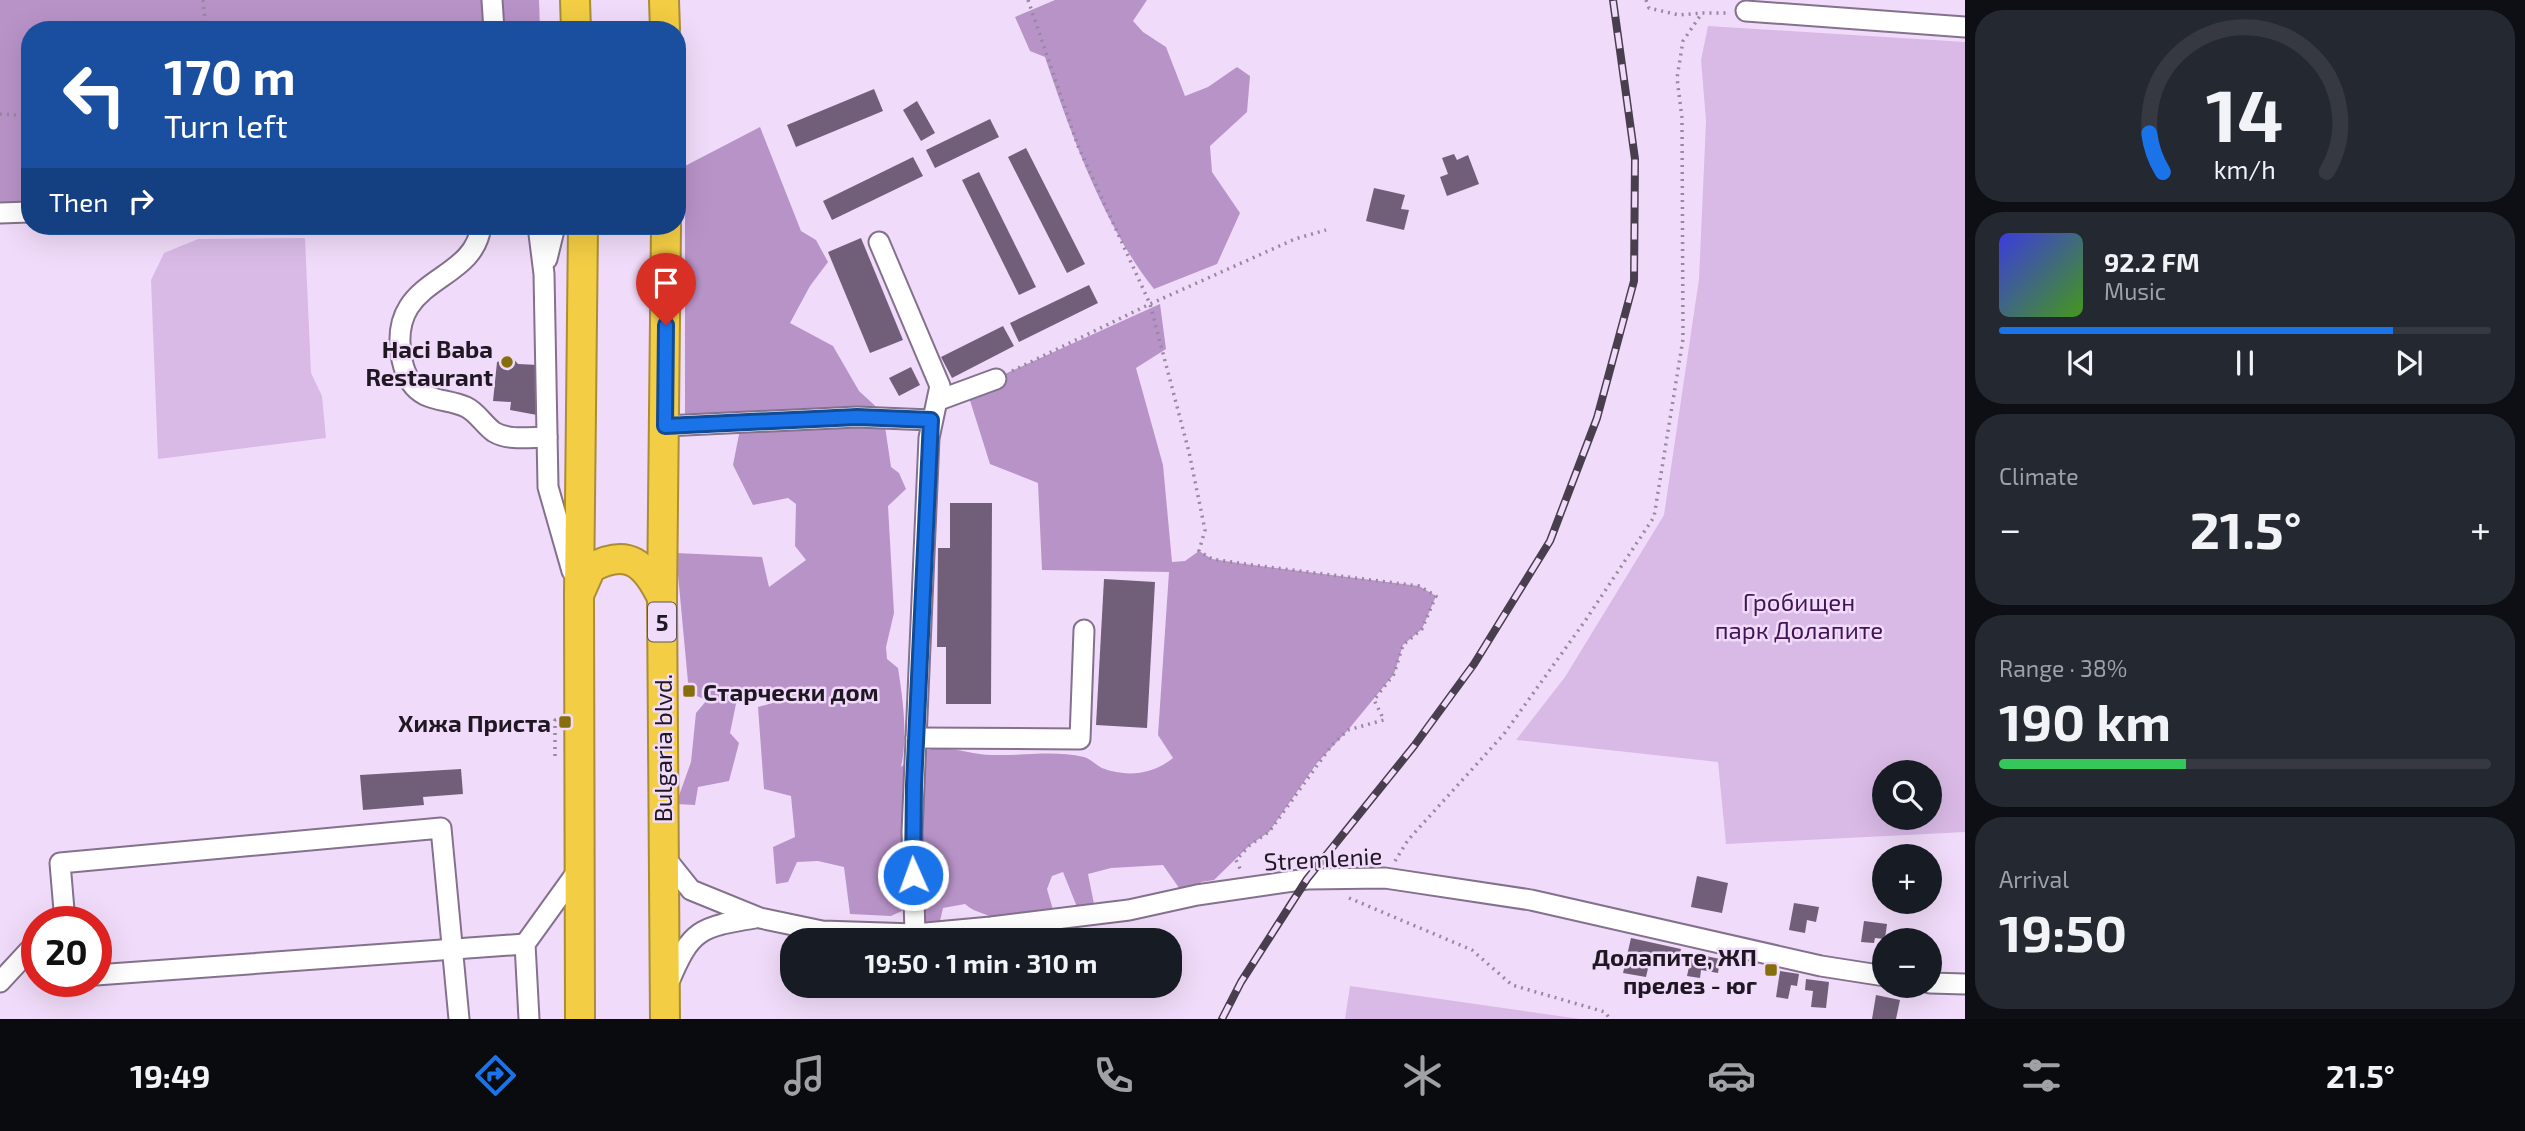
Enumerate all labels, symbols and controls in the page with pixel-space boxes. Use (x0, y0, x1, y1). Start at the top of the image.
text: 170 m (164, 46, 296, 105)
icon: left (49, 49, 140, 140)
text: 14 (2206, 69, 2284, 157)
text: Turn left (164, 106, 288, 144)
text: km/h (2214, 154, 2276, 184)
icon: right (122, 182, 160, 220)
text: Then (49, 186, 108, 217)
text: 92.2 FM (2104, 246, 2200, 277)
pin (636, 253, 696, 325)
icon: arrive (647, 264, 685, 302)
text: Music (2104, 277, 2166, 305)
place label: Haci Baba Restaurant (365, 334, 493, 391)
icon: previous (2062, 344, 2100, 382)
icon: pause (2226, 344, 2264, 382)
icon: next (2390, 344, 2428, 382)
marker: Haci Baba Restaurant (499, 354, 515, 370)
text: Climate (1999, 462, 2079, 490)
text: 21.5° (2190, 497, 2302, 559)
text: − (1999, 505, 2021, 551)
text: + (2470, 505, 2491, 551)
park label: Гробищен парк Долапите (1715, 587, 1883, 644)
road number: 5 (648, 602, 676, 642)
text: Range · 38% (1999, 654, 2127, 682)
street label: Bulgaria blvd. (648, 674, 677, 822)
place label: Старчески дом (703, 677, 879, 706)
marker: Старчески дом (681, 683, 697, 699)
text: 190 km (1999, 689, 2171, 751)
place label: Хижа Приста (398, 708, 551, 737)
marker: Хижа Приста (557, 714, 573, 730)
map controls (1872, 760, 1942, 998)
button: search (1872, 760, 1942, 830)
position arrow (876, 838, 950, 912)
street label: Stremlenie (1263, 840, 1383, 876)
button: + (1872, 844, 1942, 914)
text: Arrival (1999, 865, 2069, 893)
text: 19:50 (1999, 900, 2127, 962)
speed limit sign: 20 (21, 906, 112, 997)
button: − (1872, 928, 1942, 998)
place label: Долапите, ЖП прелез - юг (1592, 942, 1757, 999)
text: 19:50 · 1 min · 310 m (865, 947, 1098, 978)
marker: Долапите, ЖП прелез - юг (1763, 962, 1779, 978)
icon: directions (471, 1051, 520, 1100)
icon: music (780, 1051, 829, 1100)
icon: phone (1089, 1051, 1138, 1100)
icon: climate (1398, 1051, 1447, 1100)
icon: car (1707, 1051, 1756, 1100)
icon: filters (2017, 1051, 2066, 1100)
text: 19:49 (130, 1056, 210, 1094)
text: 21.5° (2326, 1056, 2395, 1094)

